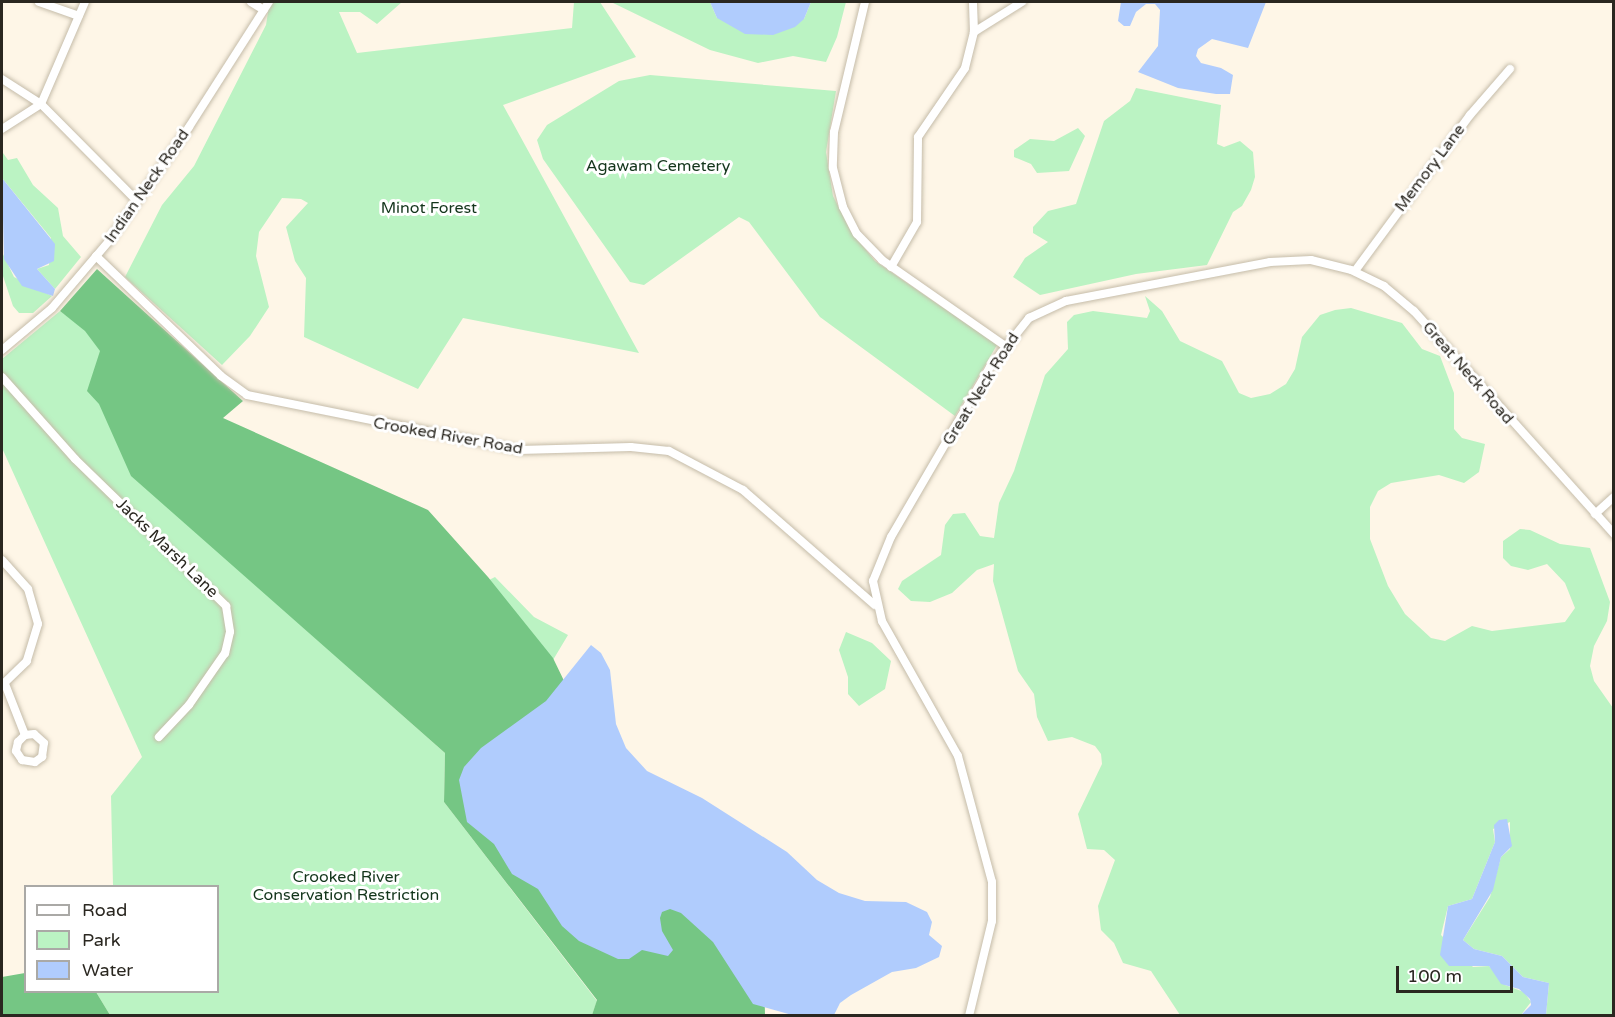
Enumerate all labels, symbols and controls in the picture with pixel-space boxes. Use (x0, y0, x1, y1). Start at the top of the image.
street label: Memory Lane (1391, 120, 1469, 216)
street label: Indian Neck Road (101, 125, 193, 247)
park label: Agawam Cemetery (586, 156, 730, 176)
park label: Minot Forest (381, 198, 477, 218)
street label: Great Neck Road (1418, 318, 1518, 428)
street label: Great Neck Road (939, 329, 1023, 449)
street label: Crooked River Road (372, 413, 524, 459)
street label: Jacks Marsh Lane (112, 494, 222, 602)
park label: Crooked River Conservation Restriction (253, 867, 439, 905)
legend (24, 885, 219, 993)
text: Road (82, 899, 127, 921)
text: Park (82, 929, 120, 951)
scale bar (1399, 954, 1516, 992)
text: Water (82, 959, 133, 981)
text: 100 m (1407, 965, 1462, 987)

